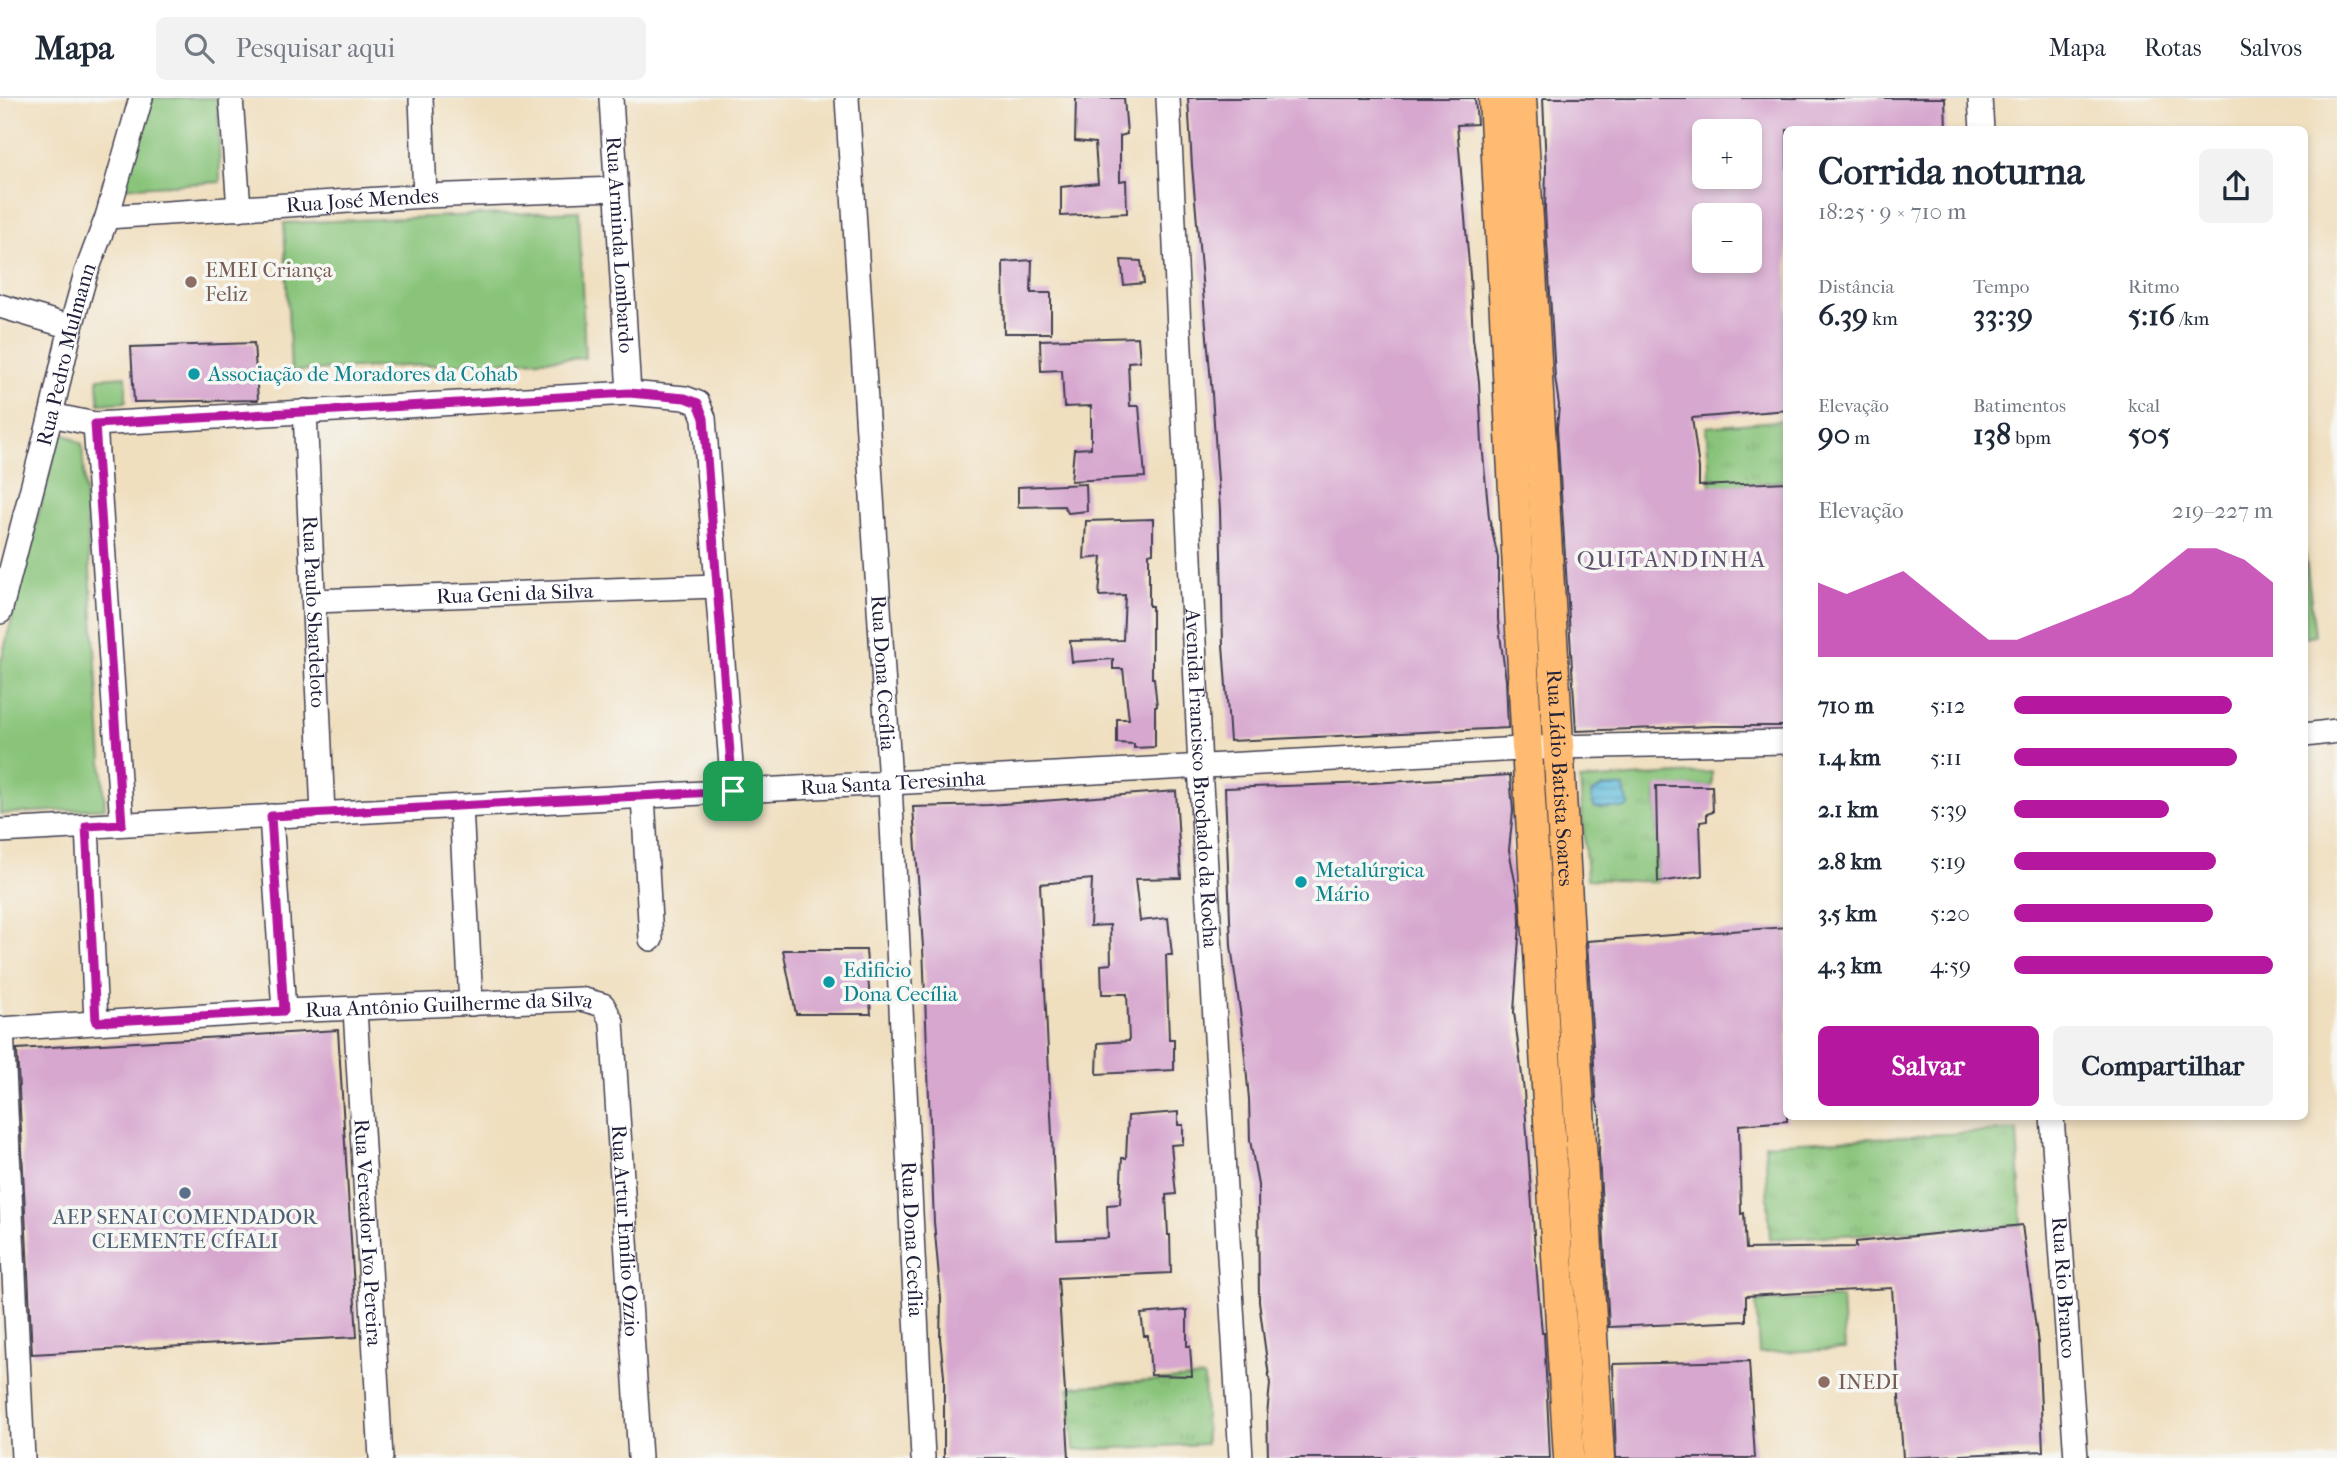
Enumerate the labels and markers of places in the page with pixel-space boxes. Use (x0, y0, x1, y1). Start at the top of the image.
place label: EMEI Criança Feliz (205, 258, 333, 306)
marker: EMEI Criança Feliz (183, 274, 199, 290)
place label: Associação de Moradores da Cohab (207, 362, 518, 386)
marker: Associação de Moradores da Cohab (186, 366, 202, 382)
pin (703, 761, 763, 821)
place label: Metalúrgica Mário (1315, 858, 1425, 906)
marker: Metalúrgica Mário (1293, 874, 1309, 890)
place label: Edificio Dona Cecília (843, 958, 958, 1006)
marker: Edificio Dona Cecília (821, 974, 837, 990)
marker: AEP SENAI COMENDADOR CLEMENTE CÍFALI (177, 1185, 193, 1201)
place label: AEP SENAI COMENDADOR CLEMENTE CÍFALI (52, 1205, 318, 1253)
place label: INEDI (1838, 1370, 1899, 1394)
marker: INEDI (1816, 1374, 1832, 1390)

